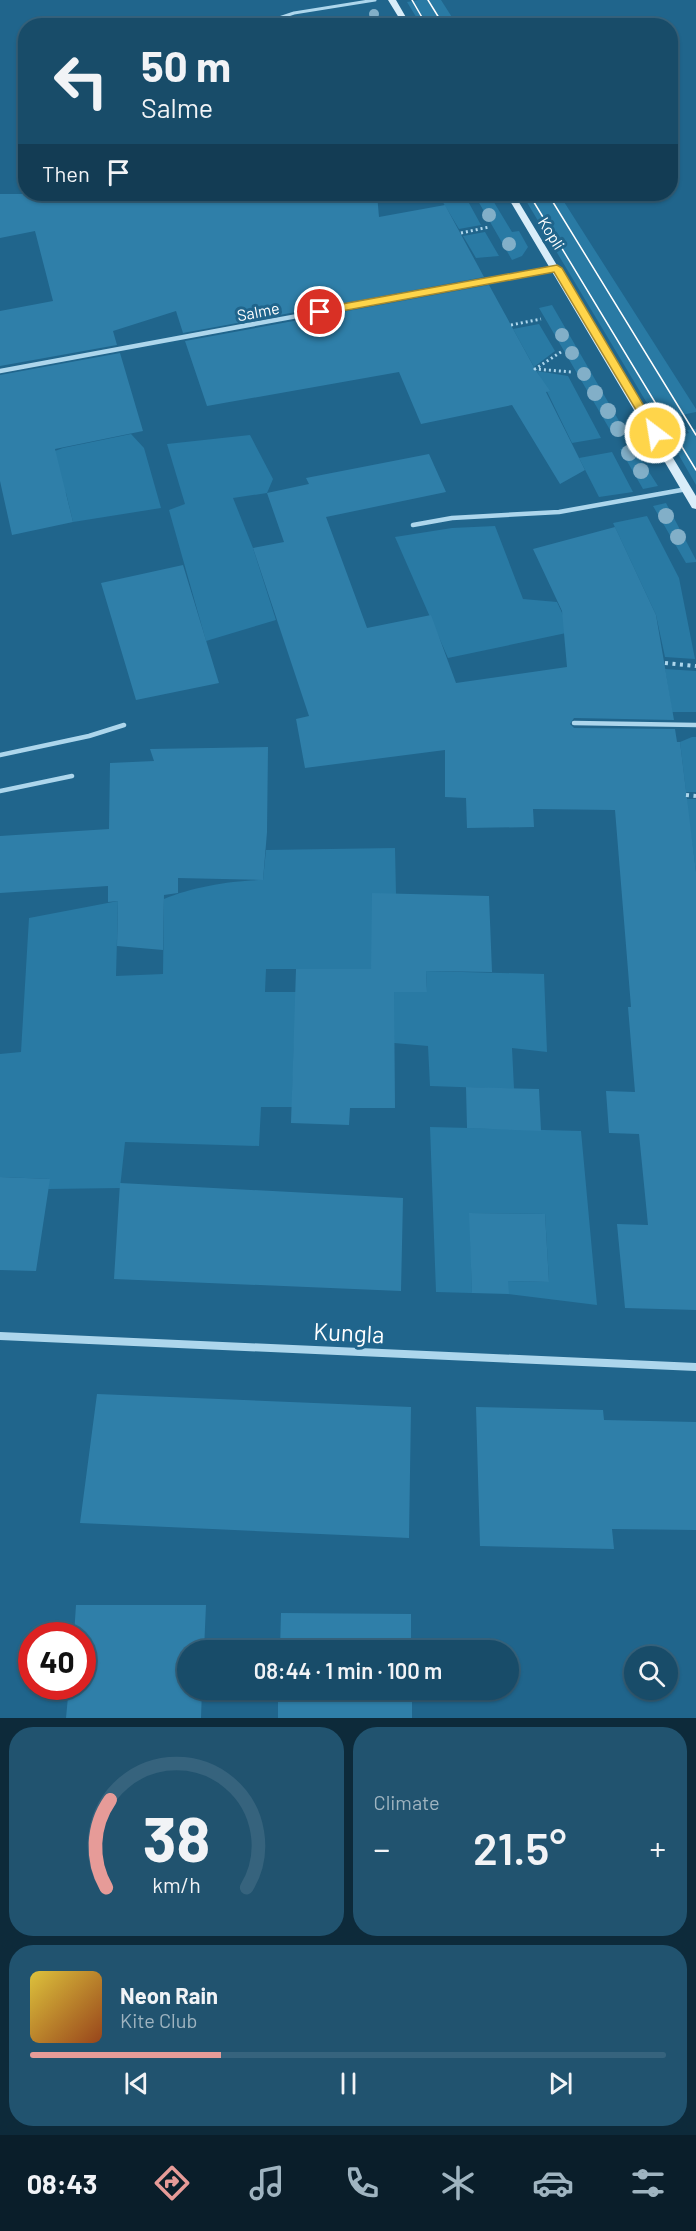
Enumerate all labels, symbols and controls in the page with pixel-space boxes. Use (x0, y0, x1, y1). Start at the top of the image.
text: 50 m (141, 40, 231, 90)
icon: left (42, 42, 120, 120)
text: Salme (141, 91, 213, 123)
icon: arrive (102, 156, 135, 189)
text: Then (42, 160, 90, 186)
street label: Kopli (535, 213, 569, 253)
pin (294, 286, 345, 337)
icon: arrive (303, 295, 336, 328)
street label: Salme (235, 298, 281, 324)
position arrow (623, 401, 687, 465)
street label: Kungla (313, 1316, 385, 1348)
speed limit sign: 40 (18, 1622, 96, 1700)
map controls (624, 1646, 678, 1700)
button: search (624, 1646, 678, 1700)
text: 08:44 · 1 min · 100 m (254, 1657, 442, 1683)
text: Climate (374, 1790, 440, 1814)
text: 38 (143, 1800, 210, 1874)
text: 21.5° (473, 1820, 566, 1874)
text: − (374, 1828, 390, 1868)
text: + (649, 1828, 666, 1868)
text: km/h (152, 1873, 201, 1898)
text: Neon Rain (120, 1982, 218, 2008)
text: Kite Club (120, 2008, 197, 2032)
icon: previous (120, 2067, 153, 2100)
icon: pause (332, 2067, 365, 2100)
icon: next (544, 2067, 577, 2100)
icon: directions (151, 2162, 193, 2204)
icon: music (246, 2162, 288, 2204)
icon: phone (341, 2162, 383, 2204)
icon: climate (437, 2162, 479, 2204)
icon: car (532, 2162, 574, 2204)
icon: filters (627, 2162, 669, 2204)
text: 08:43 (27, 2167, 97, 2199)

